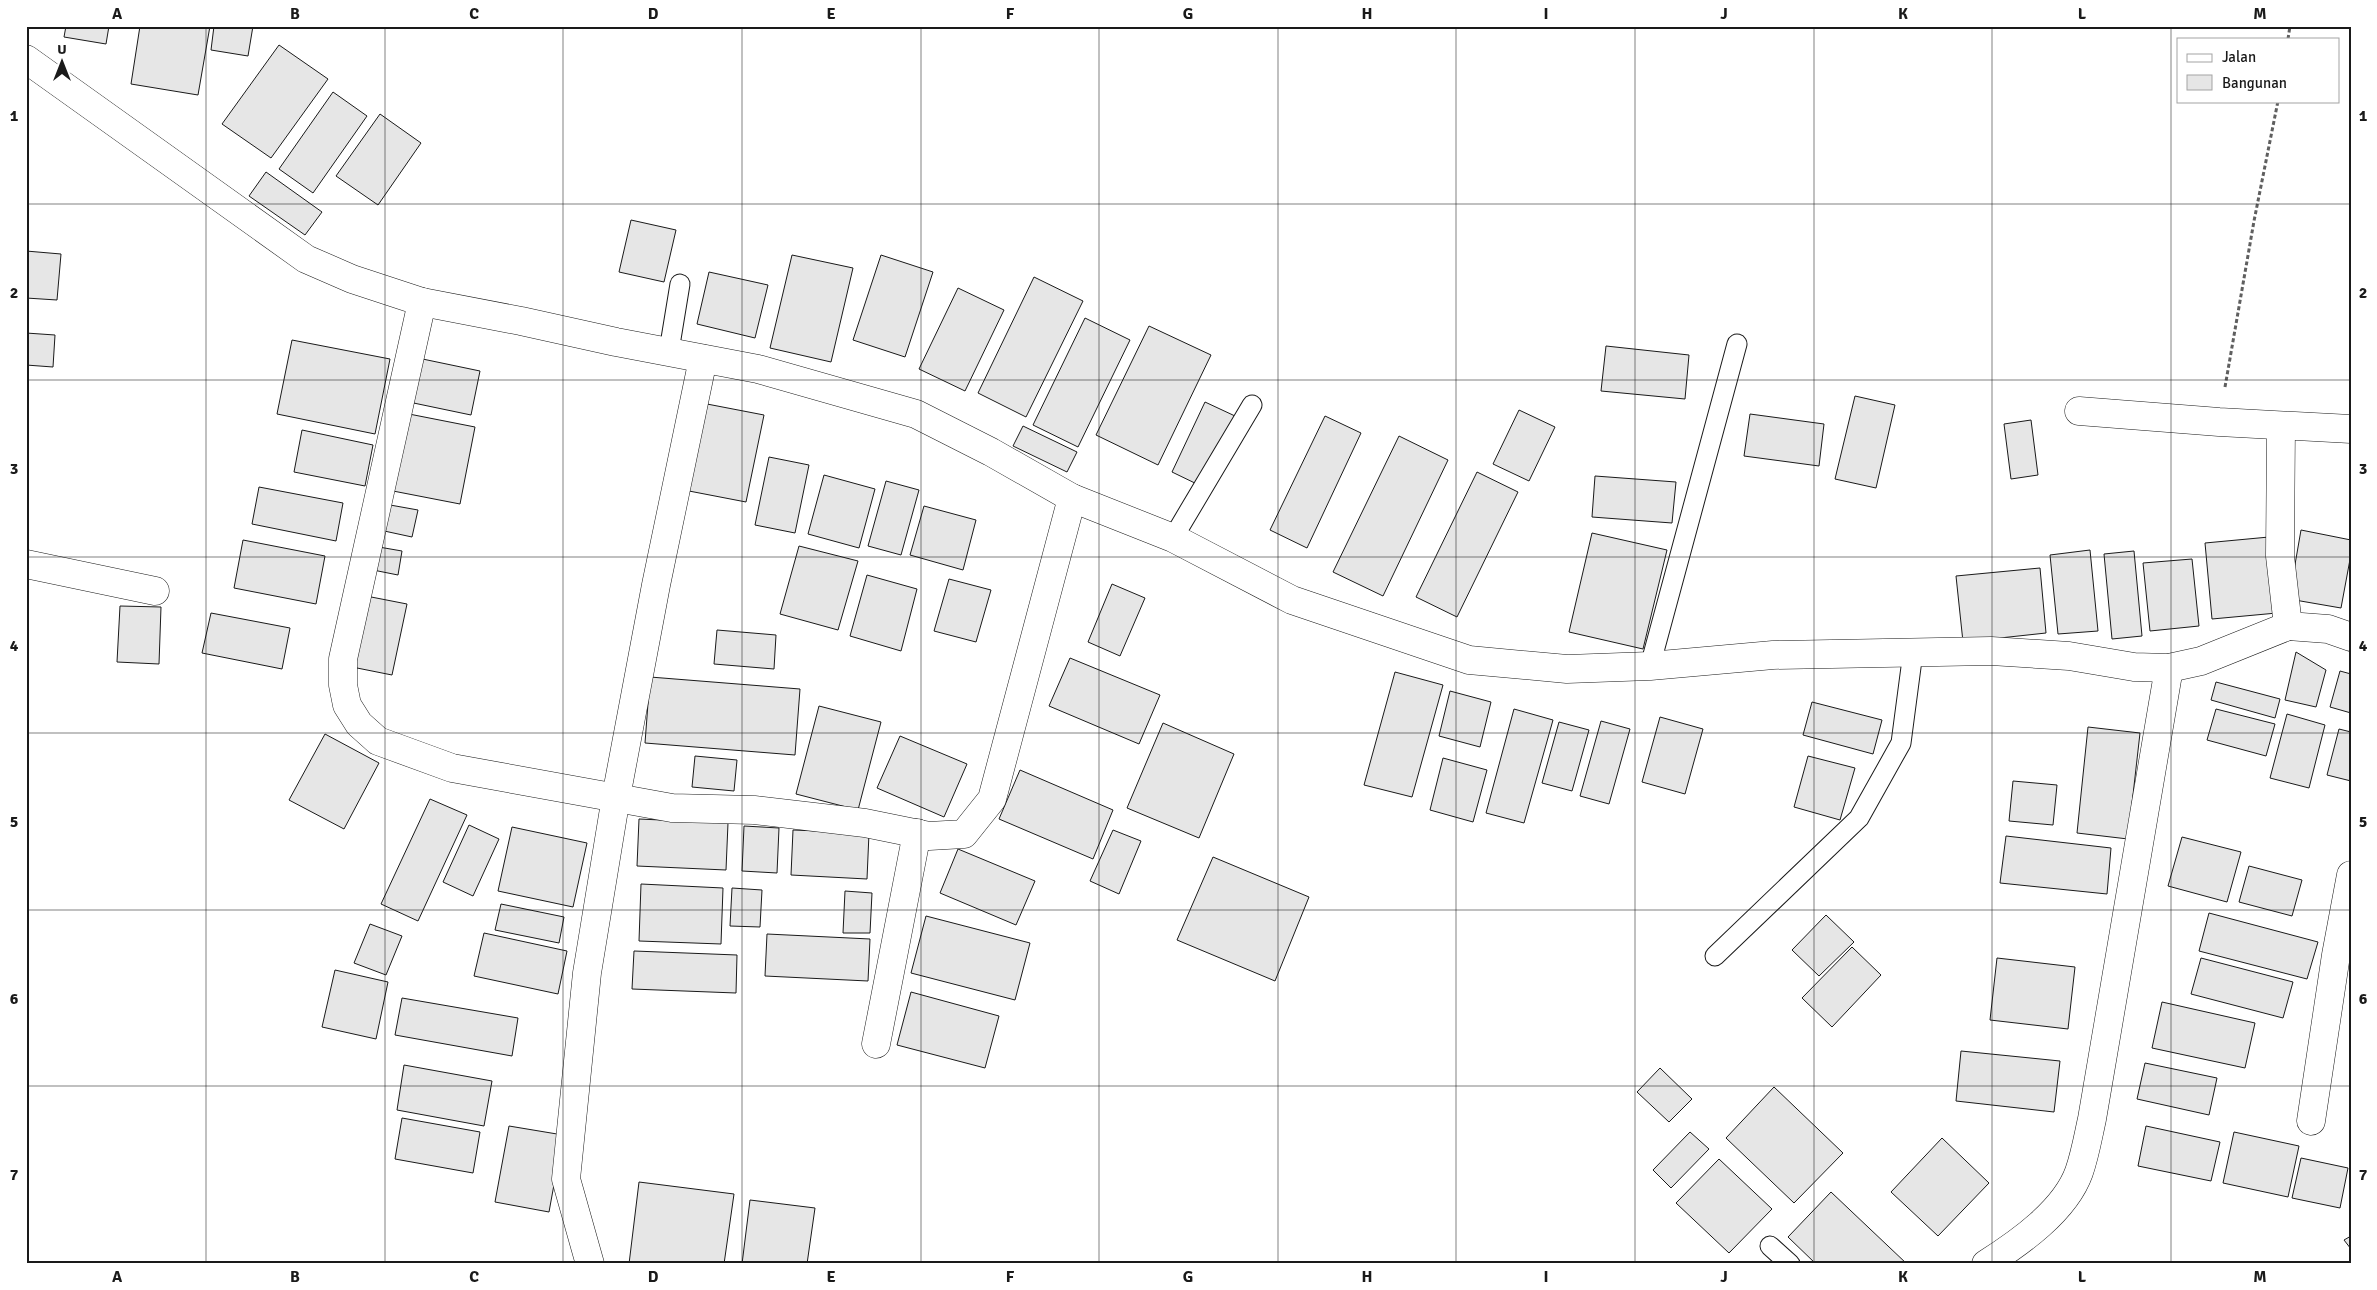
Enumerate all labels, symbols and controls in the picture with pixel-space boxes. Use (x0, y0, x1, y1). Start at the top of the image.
text: A (112, 4, 123, 24)
text: B (290, 4, 300, 24)
text: C (469, 4, 479, 24)
text: D (648, 4, 659, 24)
text: E (826, 4, 836, 24)
text: F (1006, 4, 1015, 24)
text: G (1183, 4, 1193, 24)
text: H (1362, 4, 1372, 24)
text: I (1543, 4, 1549, 24)
text: J (1720, 4, 1728, 24)
text: K (1898, 4, 1908, 24)
text: L (2078, 4, 2087, 24)
text: M (2253, 4, 2267, 24)
north arrow (38, 38, 88, 88)
legend (2177, 38, 2340, 102)
text: U (57, 41, 67, 58)
text: Jalan (2222, 48, 2256, 66)
text: Bangunan (2222, 74, 2287, 92)
text: 1 (10, 106, 19, 126)
text: 1 (2359, 106, 2368, 126)
text: 2 (10, 283, 18, 303)
text: 2 (2359, 283, 2367, 303)
text: 3 (10, 459, 18, 479)
text: 3 (2359, 459, 2367, 479)
text: 4 (10, 636, 19, 656)
text: 4 (2359, 636, 2368, 656)
text: 5 (10, 812, 18, 832)
text: 5 (2359, 812, 2367, 832)
text: 6 (10, 989, 19, 1009)
text: 6 (2359, 989, 2368, 1009)
text: 7 (10, 1165, 19, 1185)
text: 7 (2359, 1165, 2368, 1185)
text: A (112, 1267, 123, 1287)
text: B (290, 1267, 300, 1287)
text: C (469, 1267, 479, 1287)
text: D (648, 1267, 659, 1287)
text: E (826, 1267, 836, 1287)
text: F (1006, 1267, 1015, 1287)
text: G (1183, 1267, 1193, 1287)
text: H (1362, 1267, 1372, 1287)
text: I (1543, 1267, 1549, 1287)
text: J (1720, 1267, 1728, 1287)
text: K (1898, 1267, 1908, 1287)
text: L (2078, 1267, 2087, 1287)
text: M (2253, 1267, 2267, 1287)

